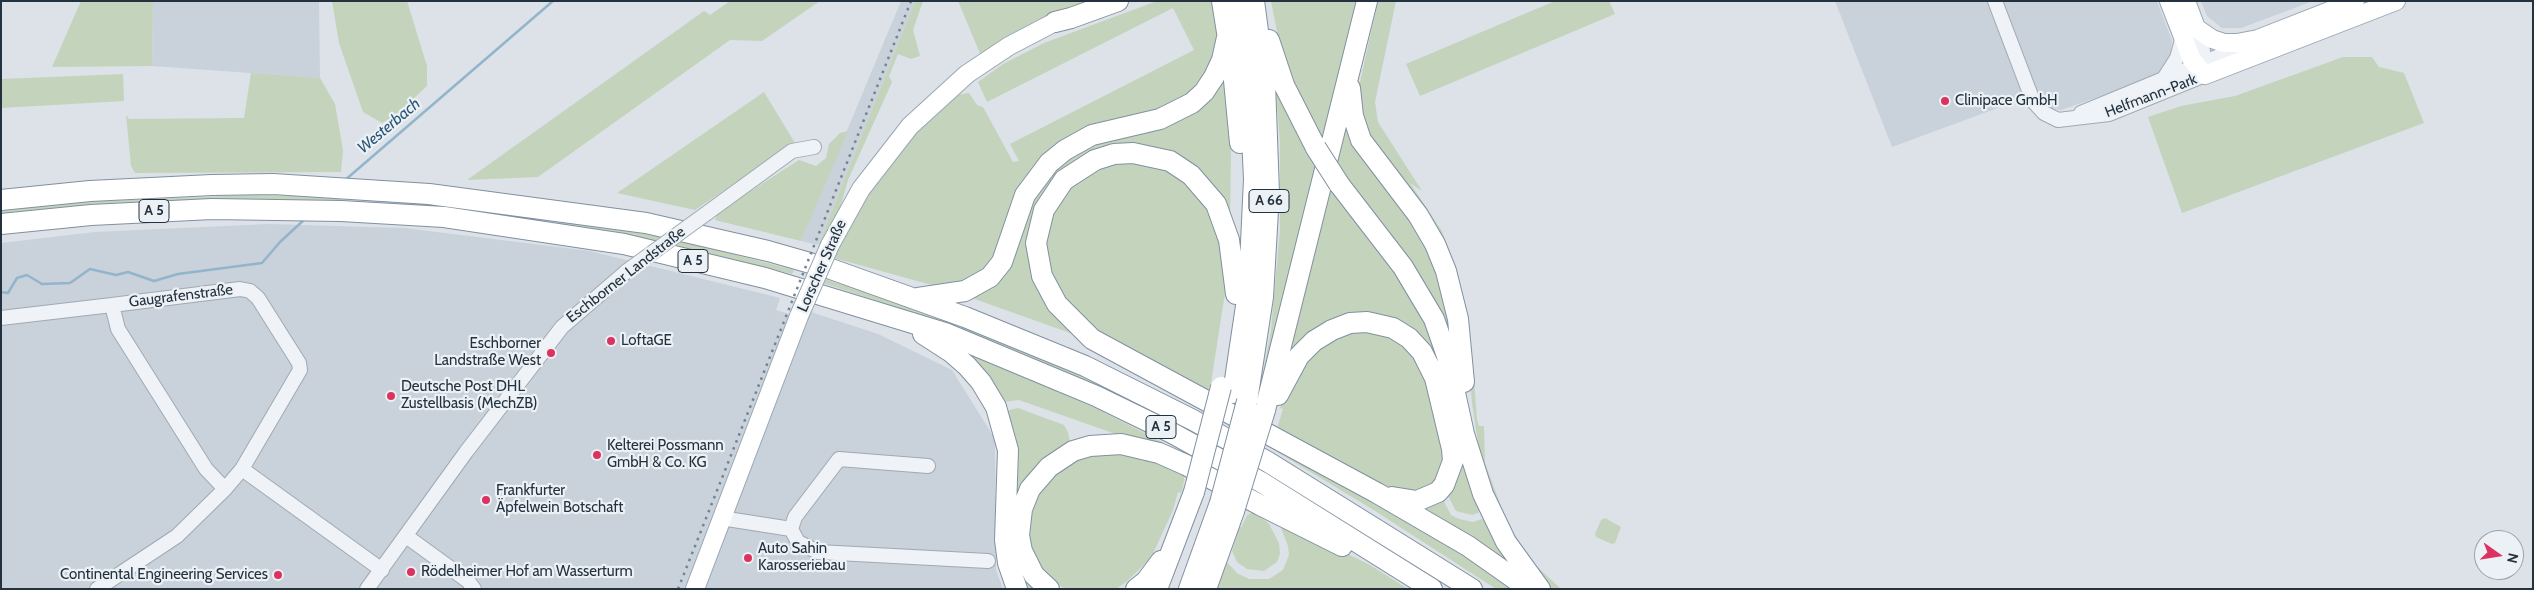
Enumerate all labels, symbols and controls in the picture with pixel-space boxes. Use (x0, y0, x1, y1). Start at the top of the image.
street label: Helfmann-Park (2102, 70, 2200, 122)
place label: Clinipace GmbH (1955, 92, 2058, 110)
water label: Westerbach (354, 94, 424, 158)
marker: Clinipace GmbH (1939, 95, 1951, 107)
road number: A 66 (1249, 190, 1289, 212)
road number: A 5 (139, 200, 169, 222)
street label: Lorscher Straße (794, 217, 850, 315)
street label: Eschborner Landstraße (563, 223, 689, 327)
road number: A 5 (678, 250, 708, 272)
street label: Gaugrafenstraße (128, 281, 234, 311)
place label: LoftaGE (621, 332, 672, 350)
place label: Eschborner Landstraße West (434, 335, 541, 370)
marker: LoftaGE (605, 335, 617, 347)
marker: Eschborner Landstraße West (545, 347, 557, 359)
place label: Deutsche Post DHL Zustellbasis (MechZB) (401, 378, 537, 413)
marker: Deutsche Post DHL Zustellbasis (MechZB) (385, 390, 397, 402)
road number: A 5 (1146, 416, 1176, 438)
place label: Kelterei Possmann GmbH & Co. KG (607, 437, 724, 472)
marker: Kelterei Possmann GmbH & Co. KG (591, 449, 603, 461)
place label: Frankfurter Äpfelwein Botschaft (496, 482, 623, 517)
marker: Frankfurter Äpfelwein Botschaft (480, 494, 492, 506)
north arrow (2474, 530, 2524, 580)
place label: Auto Sahin Karosseriebau (758, 540, 846, 575)
text: N (2503, 551, 2523, 565)
marker: Auto Sahin Karosseriebau (742, 552, 754, 564)
place label: Rödelheimer Hof am Wasserturm (421, 563, 633, 581)
place label: Continental Engineering Services (60, 566, 268, 584)
marker: Rödelheimer Hof am Wasserturm (405, 566, 417, 578)
marker: Continental Engineering Services (272, 569, 284, 581)

